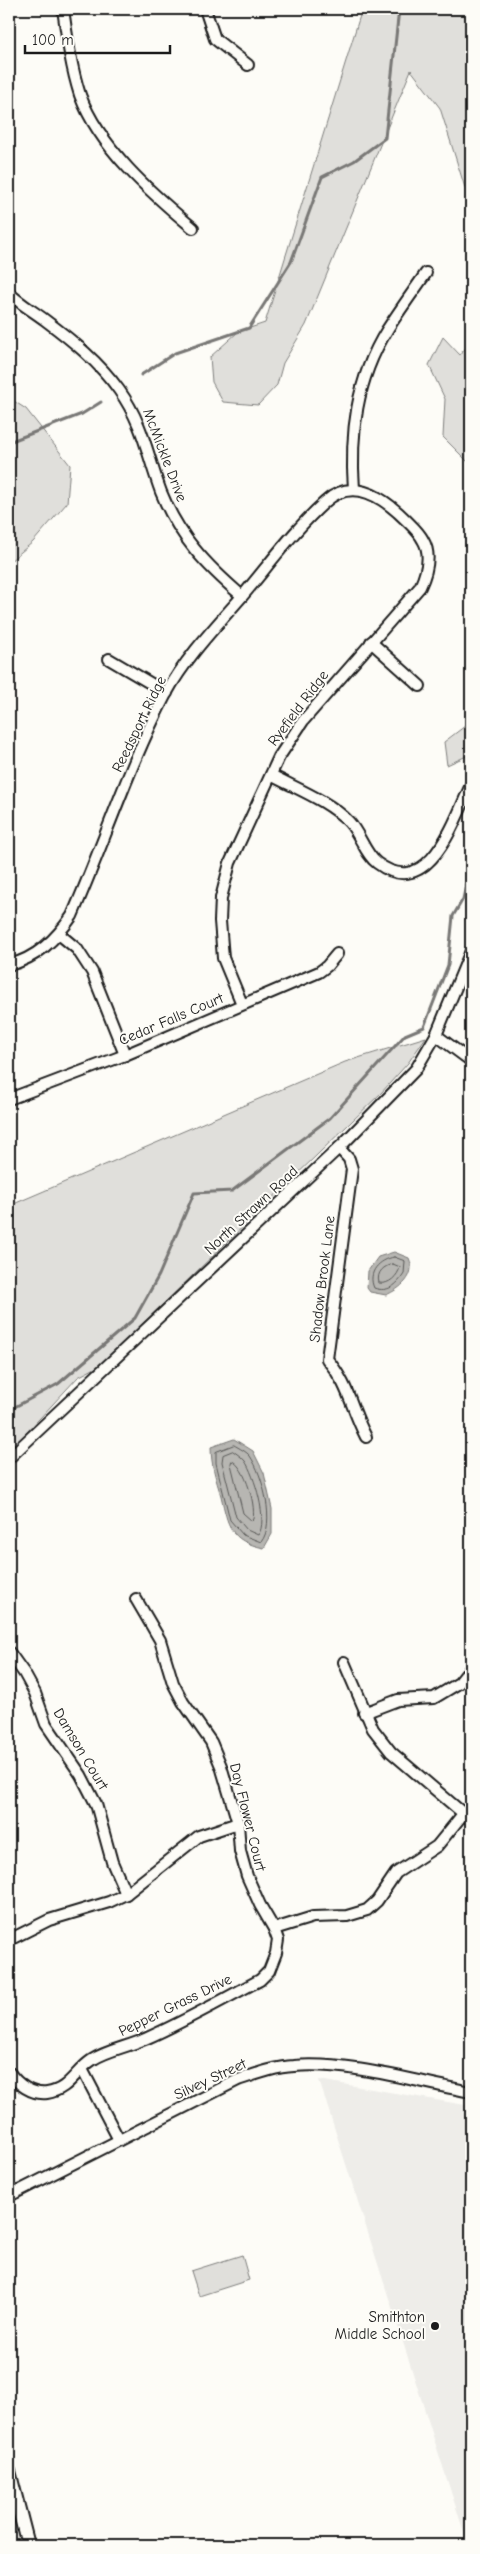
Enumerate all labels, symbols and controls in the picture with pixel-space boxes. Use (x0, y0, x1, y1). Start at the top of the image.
scale bar (25, 22, 170, 54)
text: 100 m (32, 31, 74, 49)
street label: McMickle Drive (139, 406, 191, 505)
street label: Ryefield Ridge (264, 666, 333, 749)
street label: Reedsport Ridge (108, 672, 170, 775)
street label: Cedar Falls Court (116, 989, 227, 1049)
street label: North Strawn Road (200, 1162, 302, 1258)
street label: Shadow Brook Lane (305, 1214, 339, 1343)
street label: Damson Court (50, 1705, 113, 1794)
street label: Day Flower Court (226, 1761, 270, 1874)
street label: Pepper Grass Drive (115, 1970, 235, 2040)
street label: Silvey Street (171, 2054, 250, 2104)
place label: Smithton Middle School (335, 2308, 425, 2343)
marker: Smithton Middle School (429, 2320, 441, 2332)

